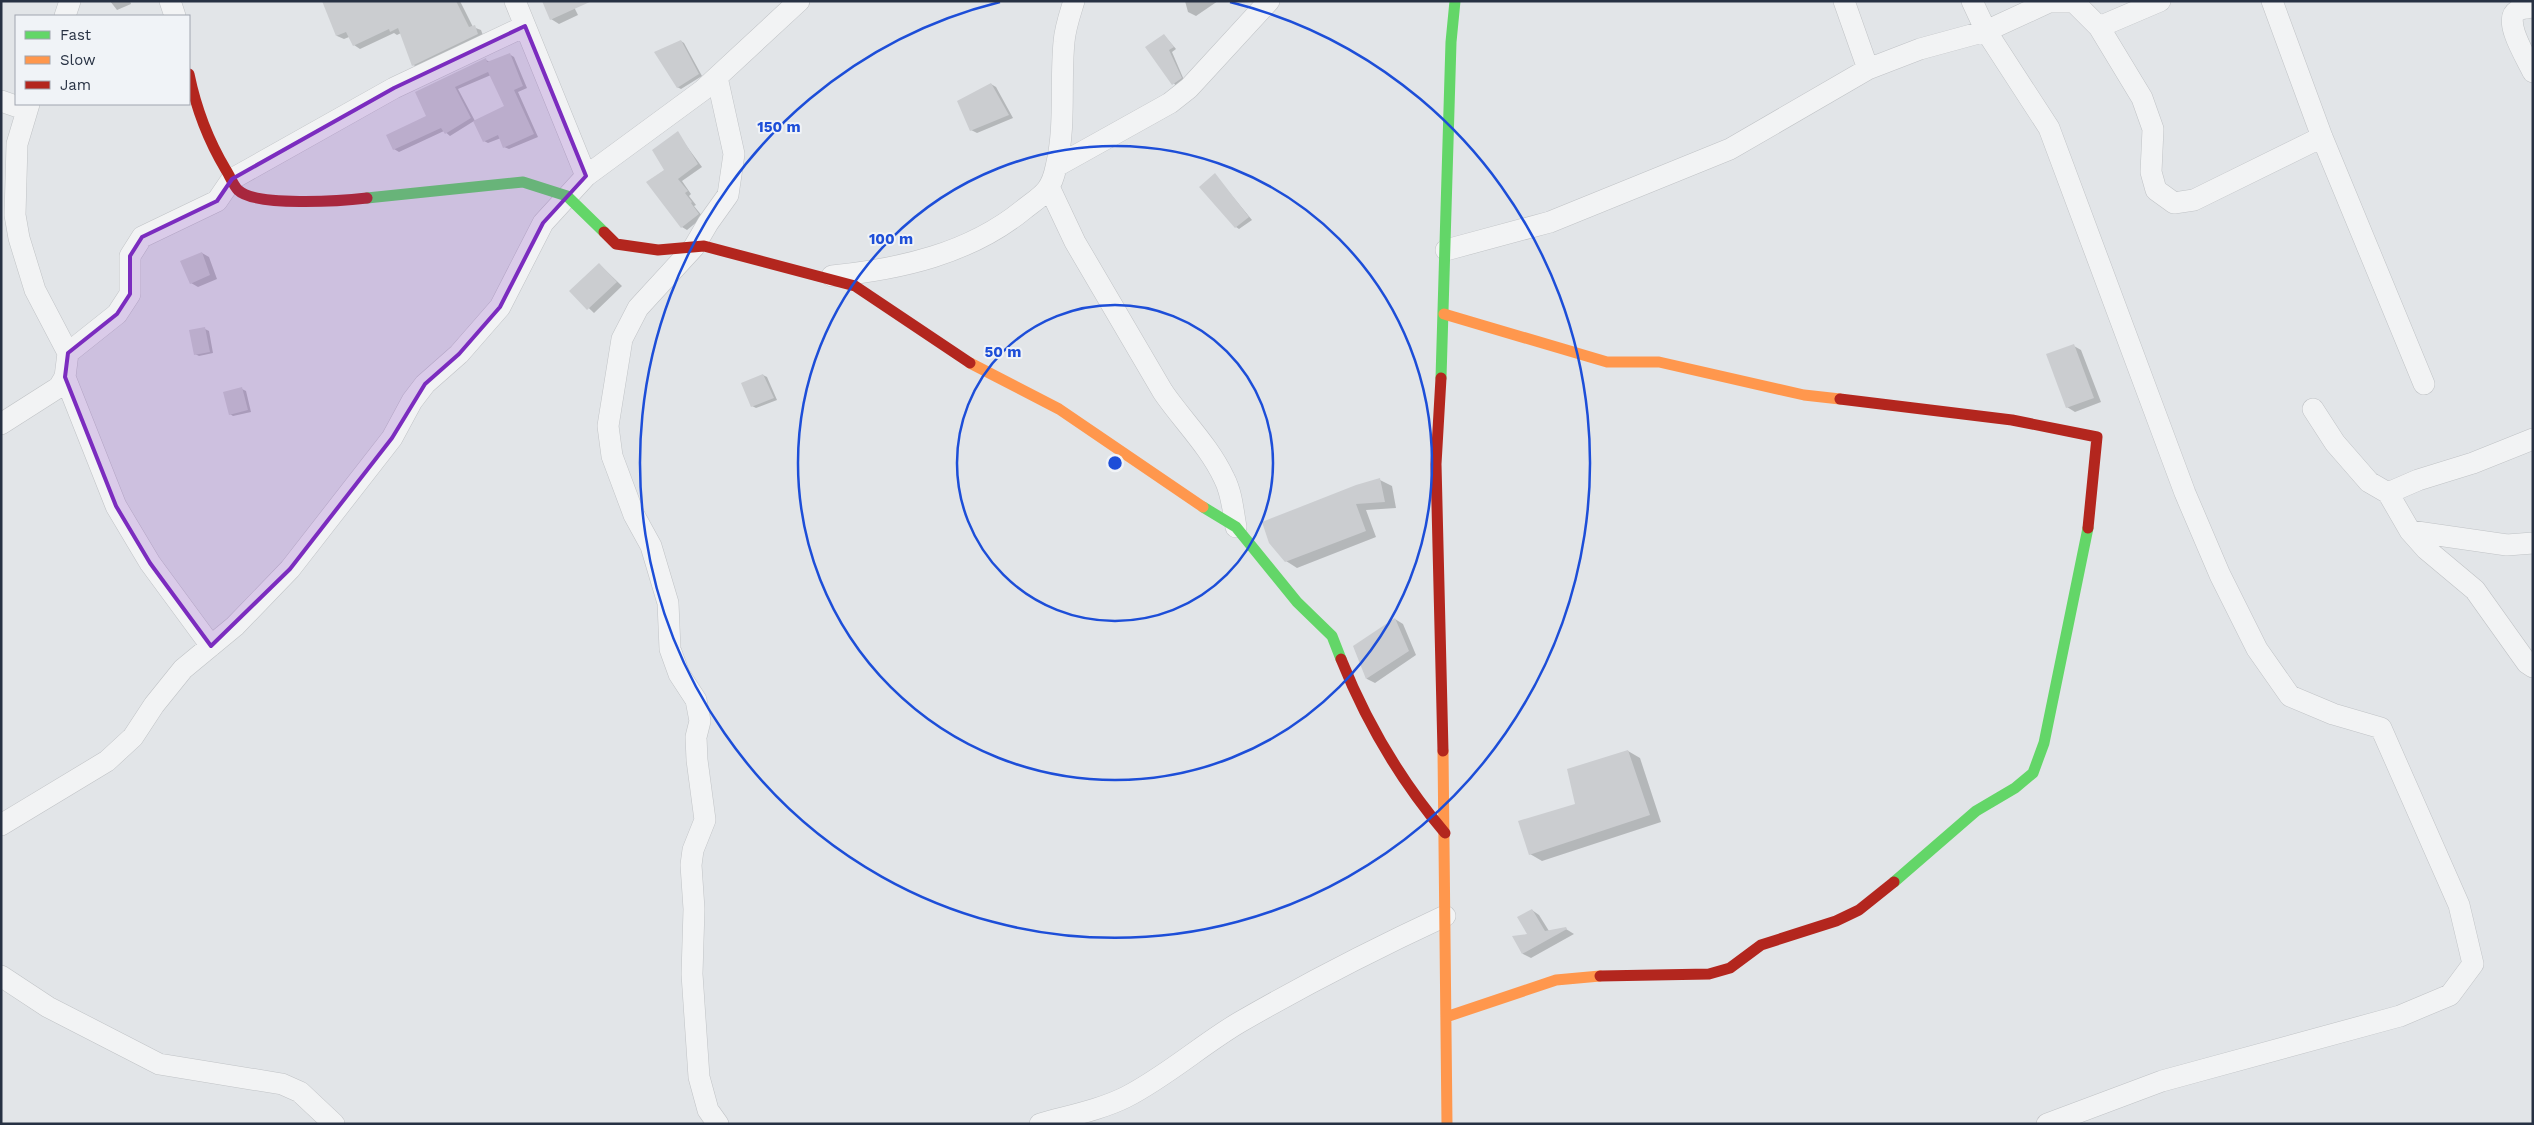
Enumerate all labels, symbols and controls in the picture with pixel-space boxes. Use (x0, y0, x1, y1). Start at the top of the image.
legend (15, 15, 190, 105)
text: Fast (60, 26, 92, 44)
text: Slow (60, 51, 96, 69)
text: Jam (60, 76, 91, 94)
text: 150 m (757, 118, 801, 136)
text: 100 m (869, 230, 913, 248)
text: 50 m (985, 343, 1021, 361)
centre of rings (1106, 454, 1124, 472)

